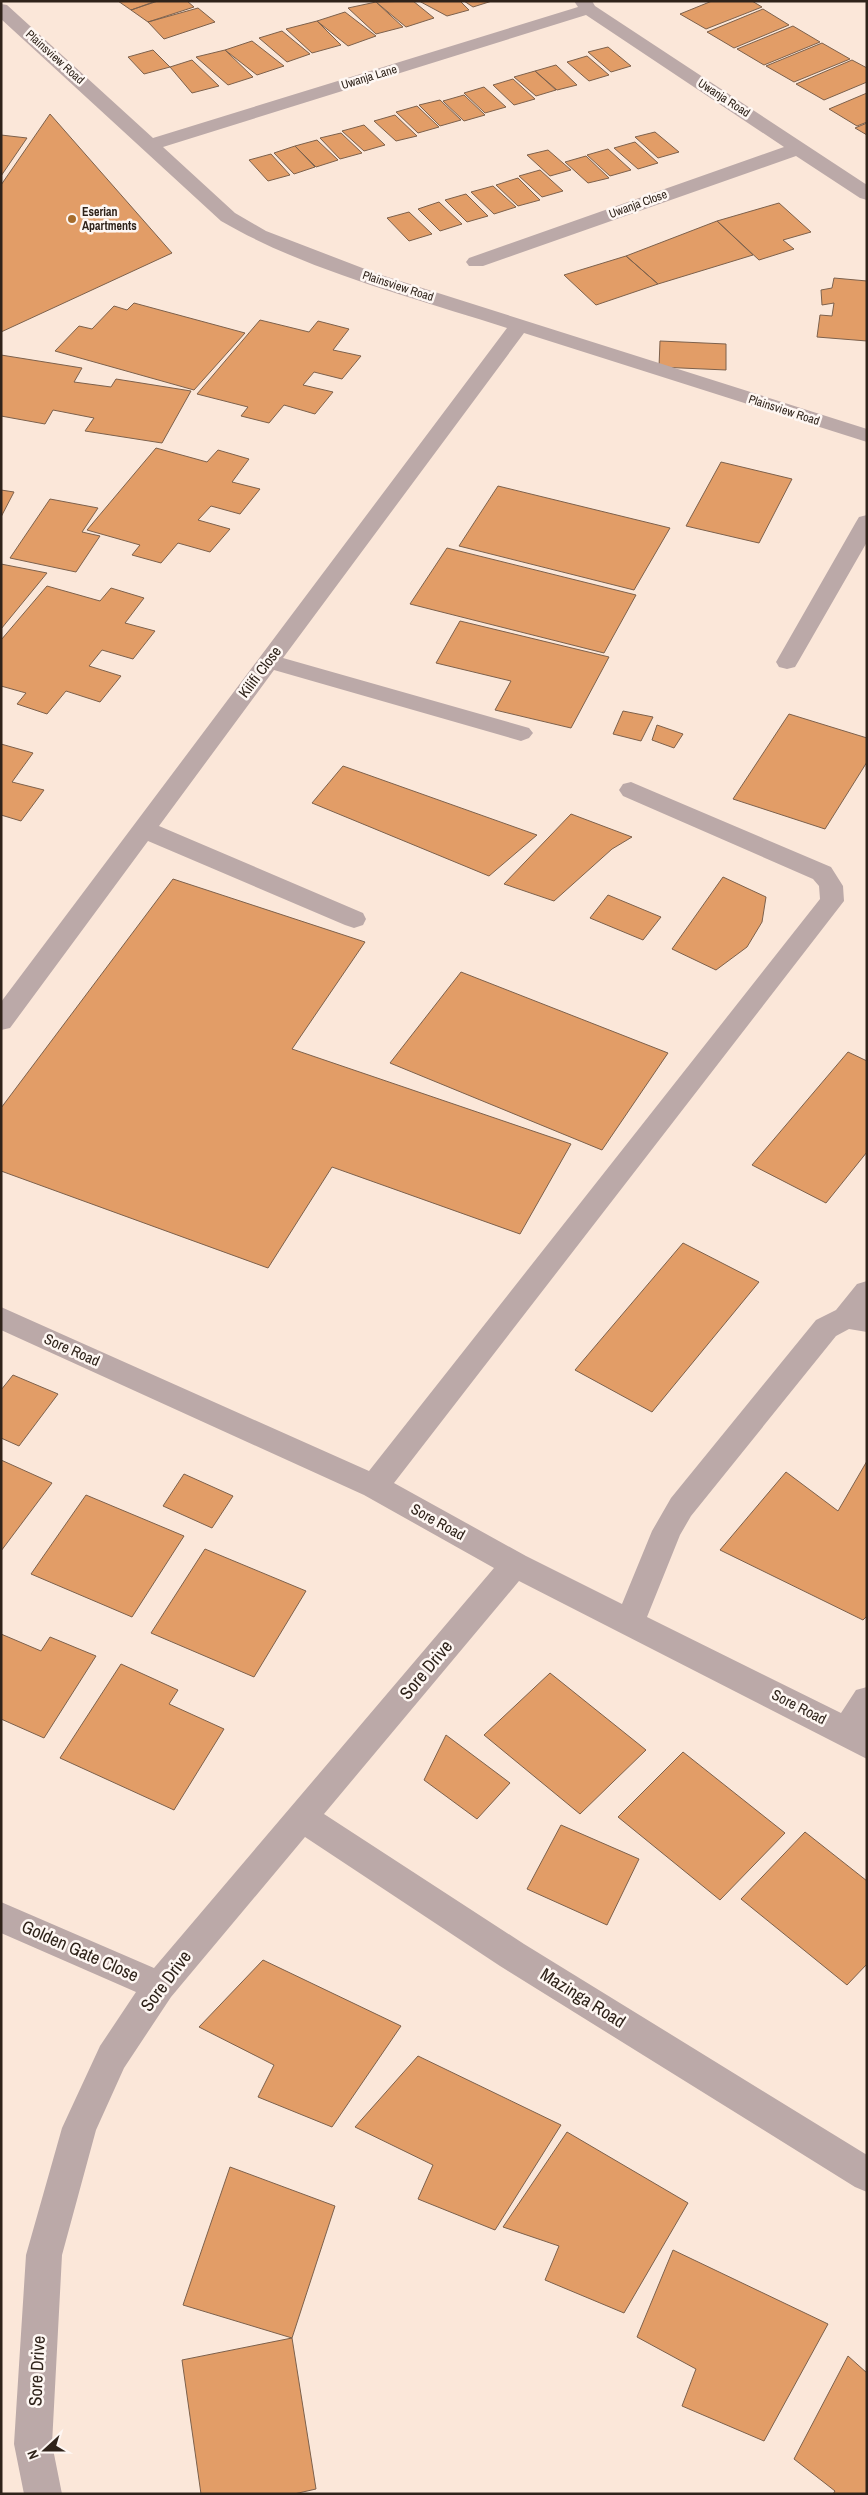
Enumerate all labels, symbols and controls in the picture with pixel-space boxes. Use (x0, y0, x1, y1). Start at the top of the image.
street label: Plainsview Road (22, 26, 88, 88)
street label: Uwanja Lane (339, 61, 399, 93)
street label: Uwanja Road (695, 75, 753, 121)
street label: Uwanja Close (607, 186, 669, 222)
place label: Eserian Apartments (82, 204, 137, 234)
marker: Eserian Apartments (66, 213, 78, 225)
street label: Plainsview Road (360, 267, 436, 305)
street label: Plainsview Road (746, 391, 822, 429)
street label: Kilifi Close (233, 642, 286, 702)
street label: Sore Road (41, 1328, 103, 1371)
street label: Sore Road (407, 1498, 469, 1545)
street label: Sore Drive (393, 1635, 458, 1705)
street label: Sore Road (768, 1684, 830, 1729)
street label: Golden Gate Close (18, 1914, 143, 1987)
street label: Sore Drive (134, 1945, 197, 2016)
street label: Mazinga Road (536, 1962, 631, 2034)
street label: Sore Drive (22, 2335, 51, 2407)
north arrow (20, 2425, 70, 2475)
text: N (23, 2448, 43, 2462)

